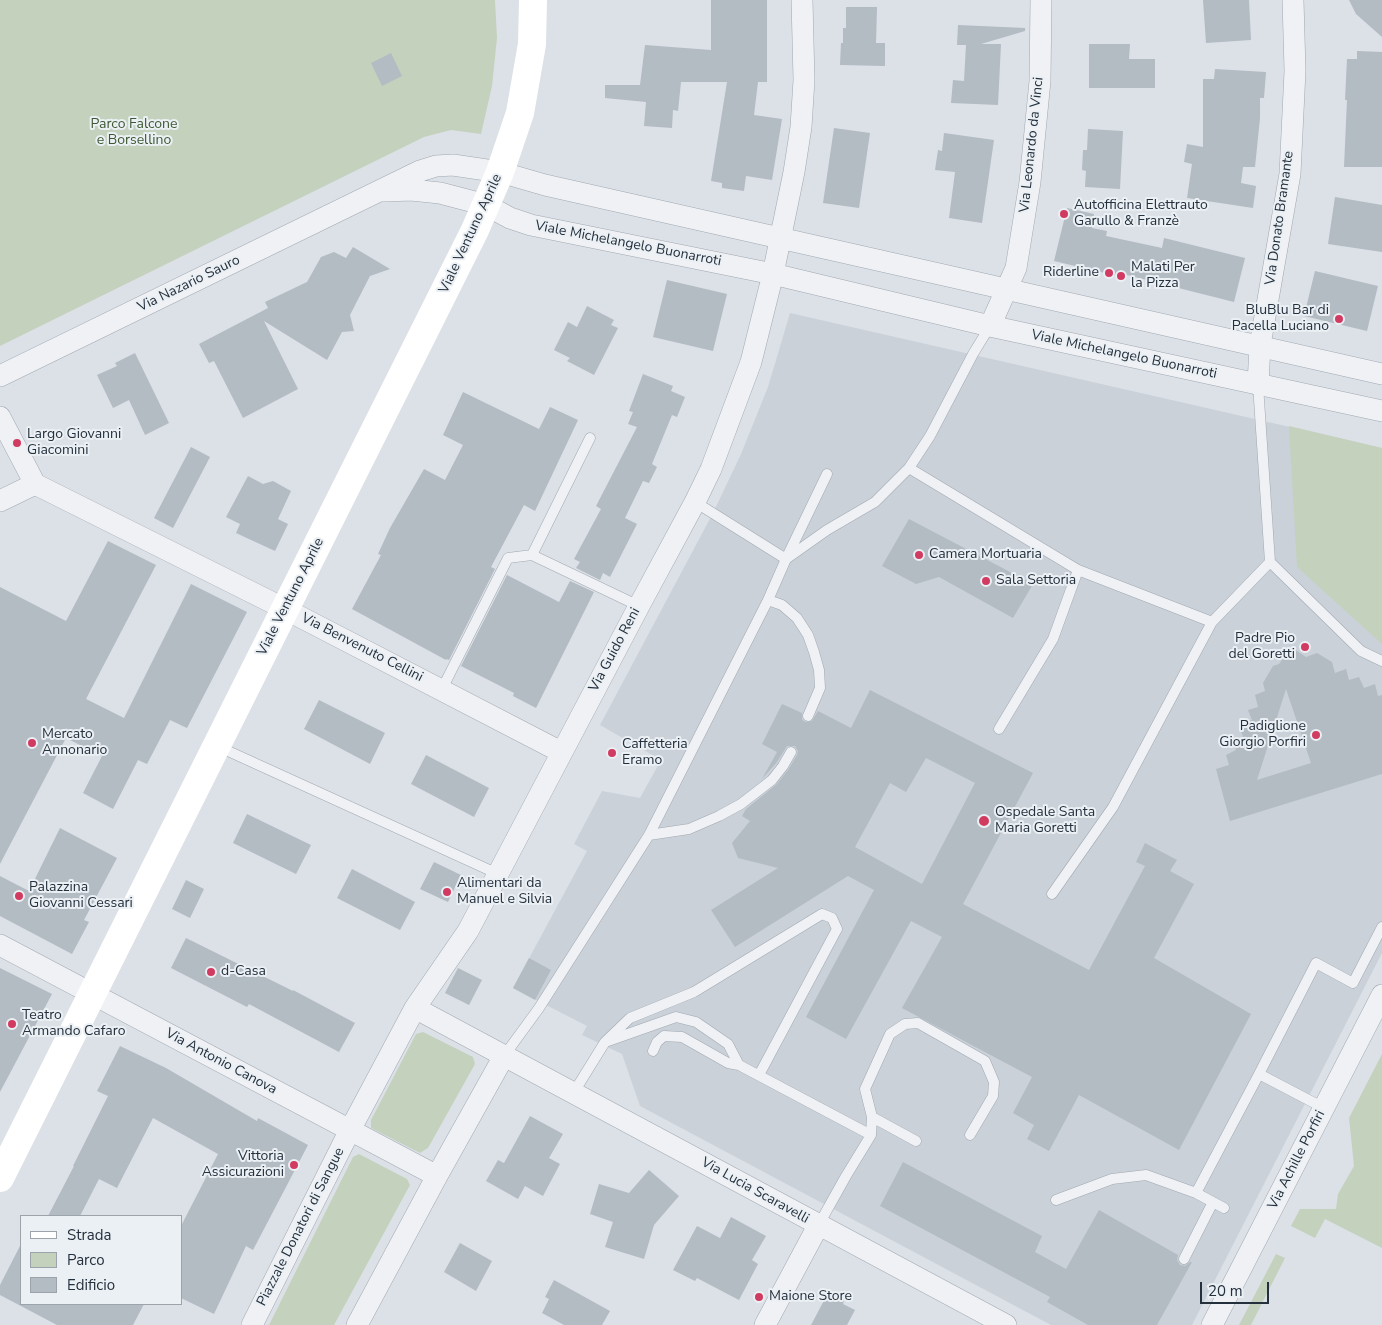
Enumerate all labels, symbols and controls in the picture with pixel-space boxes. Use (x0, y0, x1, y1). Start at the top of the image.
street label: Via Leonardo da Vinci (1017, 76, 1047, 214)
park label: Parco Falcone e Borsellino (90, 117, 178, 150)
street label: Via Donato Bramante (1262, 150, 1298, 286)
street label: Viale Ventuno Aprile (436, 172, 506, 296)
place label: Autofficina Elettrauto Garullo & Franzè (1074, 198, 1208, 230)
marker: Autofficina Elettrauto Garullo & Franzè (1058, 208, 1070, 220)
street label: Viale Michelangelo Buonarroti (533, 218, 723, 270)
street label: Via Nazario Sauro (135, 252, 243, 316)
place label: Malati Per la Pizza (1131, 260, 1195, 292)
place label: Riderline (1043, 265, 1099, 281)
marker: Riderline (1103, 267, 1115, 279)
marker: Malati Per la Pizza (1115, 270, 1127, 282)
place label: BluBlu Bar di Pacella Luciano (1232, 303, 1329, 336)
marker: BluBlu Bar di Pacella Luciano (1333, 313, 1345, 325)
street label: Viale Michelangelo Buonarroti (1030, 327, 1218, 383)
place label: Largo Giovanni Giacomini (27, 427, 121, 460)
marker: Largo Giovanni Giacomini (11, 437, 23, 449)
street label: Viale Ventuno Aprile (254, 535, 328, 659)
place label: Camera Mortuaria (929, 547, 1042, 563)
marker: Camera Mortuaria (913, 549, 925, 561)
place label: Sala Settoria (996, 573, 1076, 589)
marker: Sala Settoria (980, 575, 992, 587)
street label: Via Guido Reni (586, 605, 644, 695)
street label: Via Benvenuto Cellini (298, 610, 426, 686)
place label: Padre Pio del Goretti (1228, 631, 1295, 664)
marker: Padre Pio del Goretti (1299, 641, 1311, 653)
place label: Padiglione Giorgio Porfiri (1219, 719, 1306, 752)
place label: Mercato Annonario (42, 727, 107, 760)
marker: Padiglione Giorgio Porfiri (1310, 729, 1322, 741)
marker: Mercato Annonario (26, 737, 38, 749)
place label: Caffetteria Eramo (622, 737, 688, 770)
marker: Caffetteria Eramo (606, 747, 618, 759)
place label: Ospedale Santa Maria Goretti (995, 805, 1095, 838)
marker: Ospedale Santa Maria Goretti (977, 814, 991, 828)
place label: Alimentari da Manuel e Silvia (457, 876, 552, 909)
place label: Palazzina Giovanni Cessari (29, 880, 133, 912)
marker: Alimentari da Manuel e Silvia (441, 886, 453, 898)
marker: Palazzina Giovanni Cessari (13, 890, 25, 902)
place label: d-Casa (221, 964, 266, 980)
marker: d-Casa (205, 966, 217, 978)
place label: Teatro Armando Cafaro (22, 1008, 125, 1040)
marker: Teatro Armando Cafaro (6, 1018, 18, 1030)
street label: Via Antonio Canova (162, 1025, 280, 1099)
street label: Via Achille Porfiri (1265, 1108, 1329, 1212)
street label: Piazzale Donatori di Sangue (254, 1145, 348, 1309)
place label: Vittoria Assicurazioni (202, 1149, 284, 1182)
street label: Via Lucia Scaravelli (698, 1154, 812, 1228)
marker: Vittoria Assicurazioni (288, 1159, 300, 1171)
legend (20, 1215, 182, 1305)
text: Strada (67, 1225, 111, 1245)
text: Parco (67, 1250, 105, 1270)
scale bar (1202, 1272, 1271, 1304)
text: Edificio (67, 1275, 115, 1295)
text: 20 m (1208, 1281, 1243, 1301)
place label: Maione Store (769, 1289, 852, 1305)
marker: Maione Store (753, 1291, 765, 1303)

